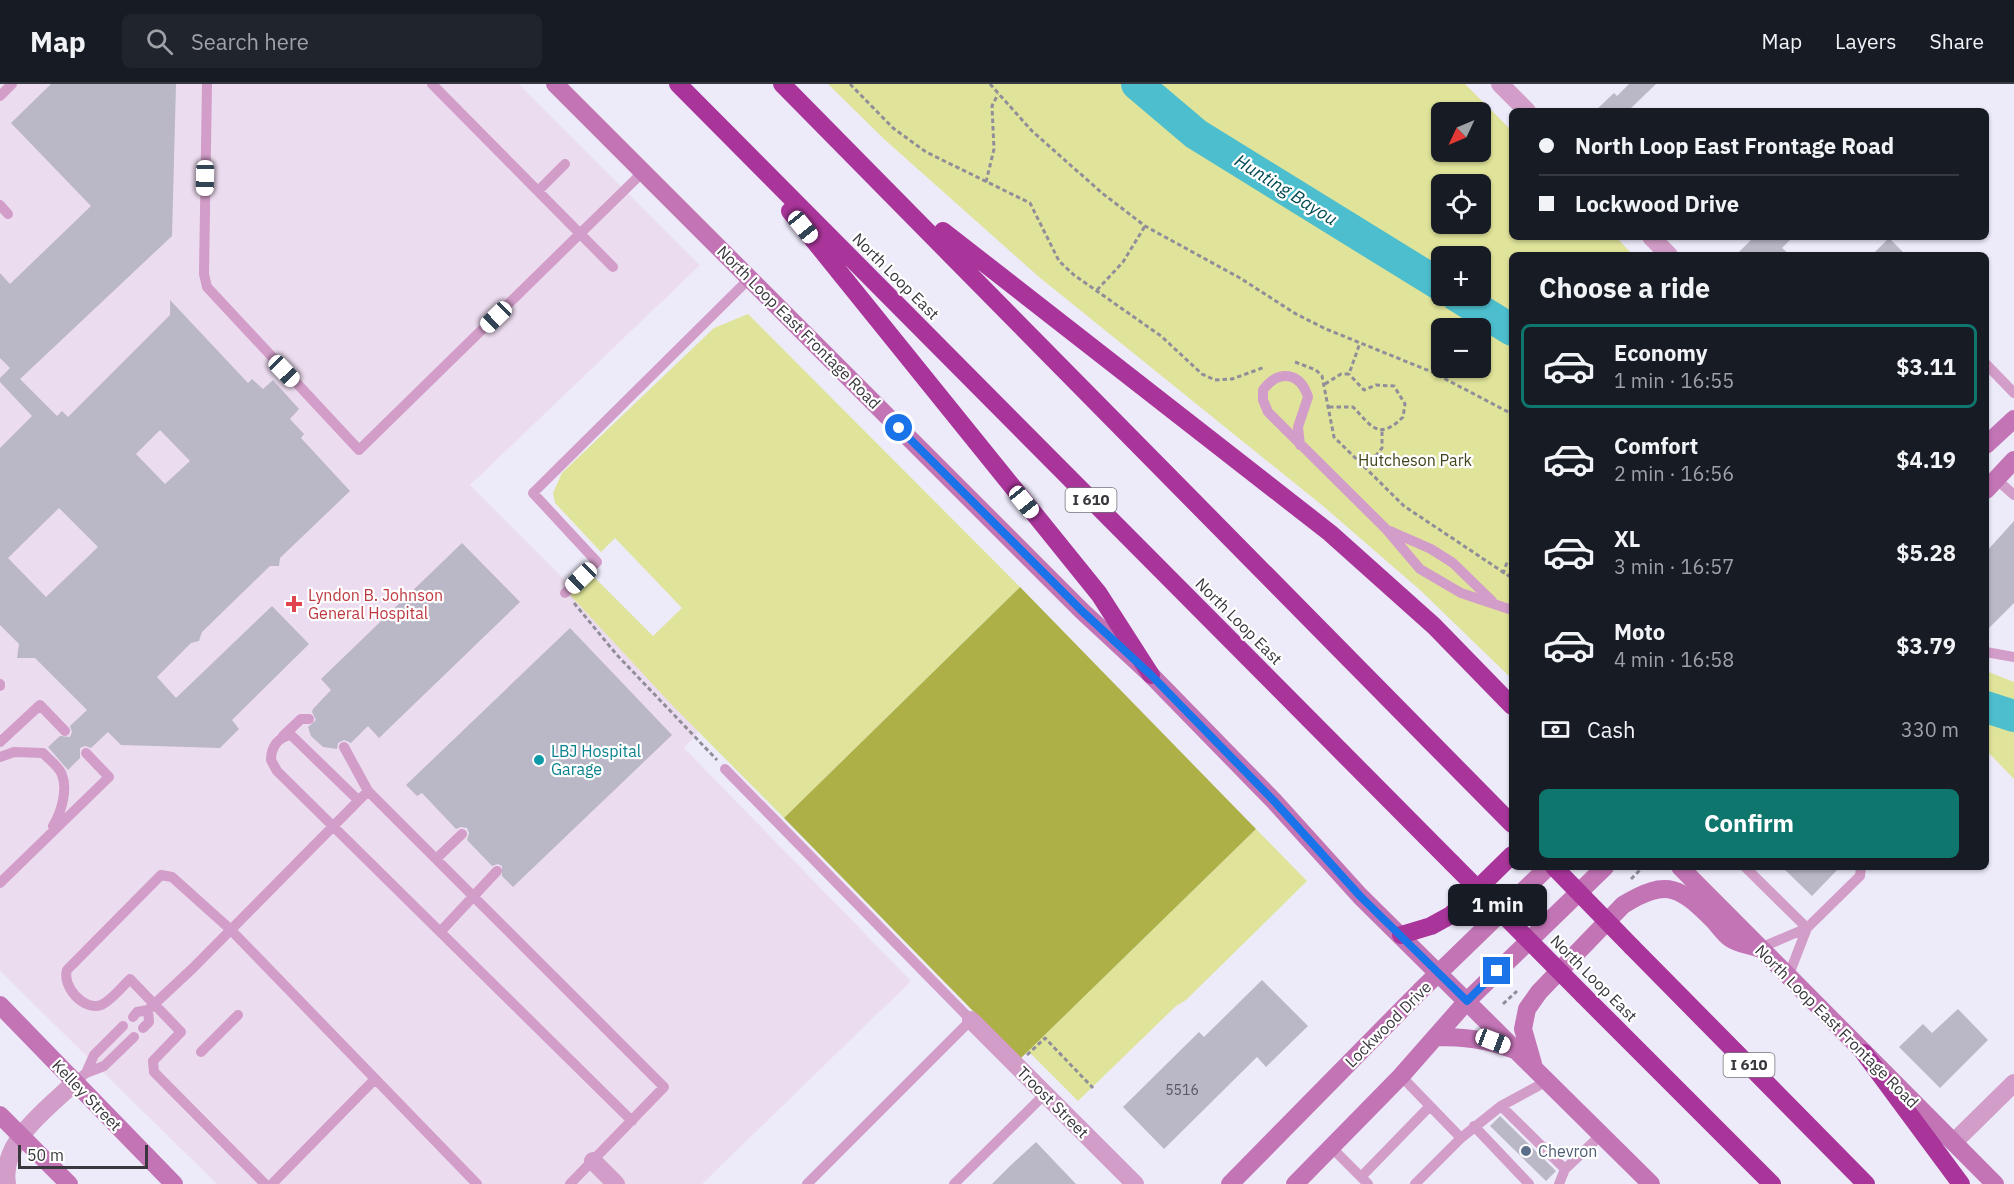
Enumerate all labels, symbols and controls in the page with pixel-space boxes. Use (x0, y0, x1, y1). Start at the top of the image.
search box (122, 14, 542, 68)
text: Map (30, 23, 86, 60)
icon: search (143, 25, 176, 58)
text: Search here (191, 27, 309, 56)
text: Map (1762, 27, 1802, 55)
text: Layers (1835, 27, 1897, 55)
text: Share (1930, 27, 1984, 55)
north arrow (1431, 102, 1491, 162)
map controls (1431, 102, 1491, 378)
text: North Loop East Frontage Road (1575, 131, 1894, 160)
water label: Hunting Bayou (1231, 149, 1342, 230)
car (196, 160, 214, 196)
button: locate (1431, 174, 1491, 234)
text: Lockwood Drive (1575, 189, 1739, 218)
car (785, 207, 821, 247)
street label: North Loop East (848, 228, 944, 324)
street label: North Loop East Frontage Road (713, 241, 885, 413)
button: + (1431, 246, 1491, 306)
text: Choose a ride (1539, 270, 1710, 305)
car (477, 298, 515, 336)
button: − (1431, 318, 1491, 378)
text: Economy (1614, 338, 1708, 367)
icon: car (1542, 339, 1596, 393)
car (265, 352, 303, 390)
text: $3.11 (1896, 352, 1956, 381)
text: 1 min · 16:55 (1614, 367, 1734, 394)
route start (885, 414, 912, 441)
text: Comfort (1614, 431, 1698, 460)
icon: car (1542, 432, 1596, 486)
text: $4.19 (1896, 445, 1956, 474)
park label: Hutcheson Park (1358, 450, 1473, 470)
text: 2 min · 16:56 (1614, 460, 1734, 487)
car (1006, 482, 1042, 522)
road number: I 610 (1066, 488, 1116, 512)
text: XL (1614, 524, 1640, 553)
icon: car (1542, 525, 1596, 579)
text: $5.28 (1896, 538, 1956, 567)
text: 3 min · 16:57 (1614, 553, 1734, 580)
car (562, 559, 600, 597)
street label: North Loop East (1191, 573, 1287, 669)
place label: Lyndon B. Johnson General Hospital (308, 585, 443, 623)
marker: Lyndon B. Johnson General Hospital (285, 595, 303, 613)
text: Moto (1614, 617, 1665, 646)
icon: car (1542, 618, 1596, 672)
text: $3.79 (1896, 631, 1956, 660)
text: 4 min · 16:58 (1614, 646, 1734, 673)
icon: cash (1539, 713, 1572, 746)
text: Cash (1587, 715, 1636, 744)
text: 330 m (1901, 716, 1959, 743)
place label: LBJ Hospital Garage (551, 741, 641, 779)
marker: LBJ Hospital Garage (532, 753, 546, 767)
button: Confirm (1539, 789, 1959, 858)
callout: 1 min (1448, 884, 1546, 926)
text: 1 min (1471, 891, 1524, 918)
street label: North Loop East (1546, 930, 1642, 1026)
street label: North Loop East Frontage Road (1751, 940, 1923, 1112)
route end (1483, 957, 1510, 984)
street label: Lockwood Drive (1341, 977, 1435, 1071)
car (1473, 1026, 1513, 1056)
road number: I 610 (1724, 1053, 1774, 1077)
street label: Kelley Street (48, 1055, 126, 1135)
street label: Troost Street (1013, 1062, 1093, 1142)
house number: 5516 (1165, 1081, 1199, 1099)
place label: Chevron (1538, 1141, 1597, 1161)
scale bar (18, 1142, 148, 1170)
marker: Chevron (1519, 1144, 1533, 1158)
text: 50 m (27, 1145, 64, 1165)

